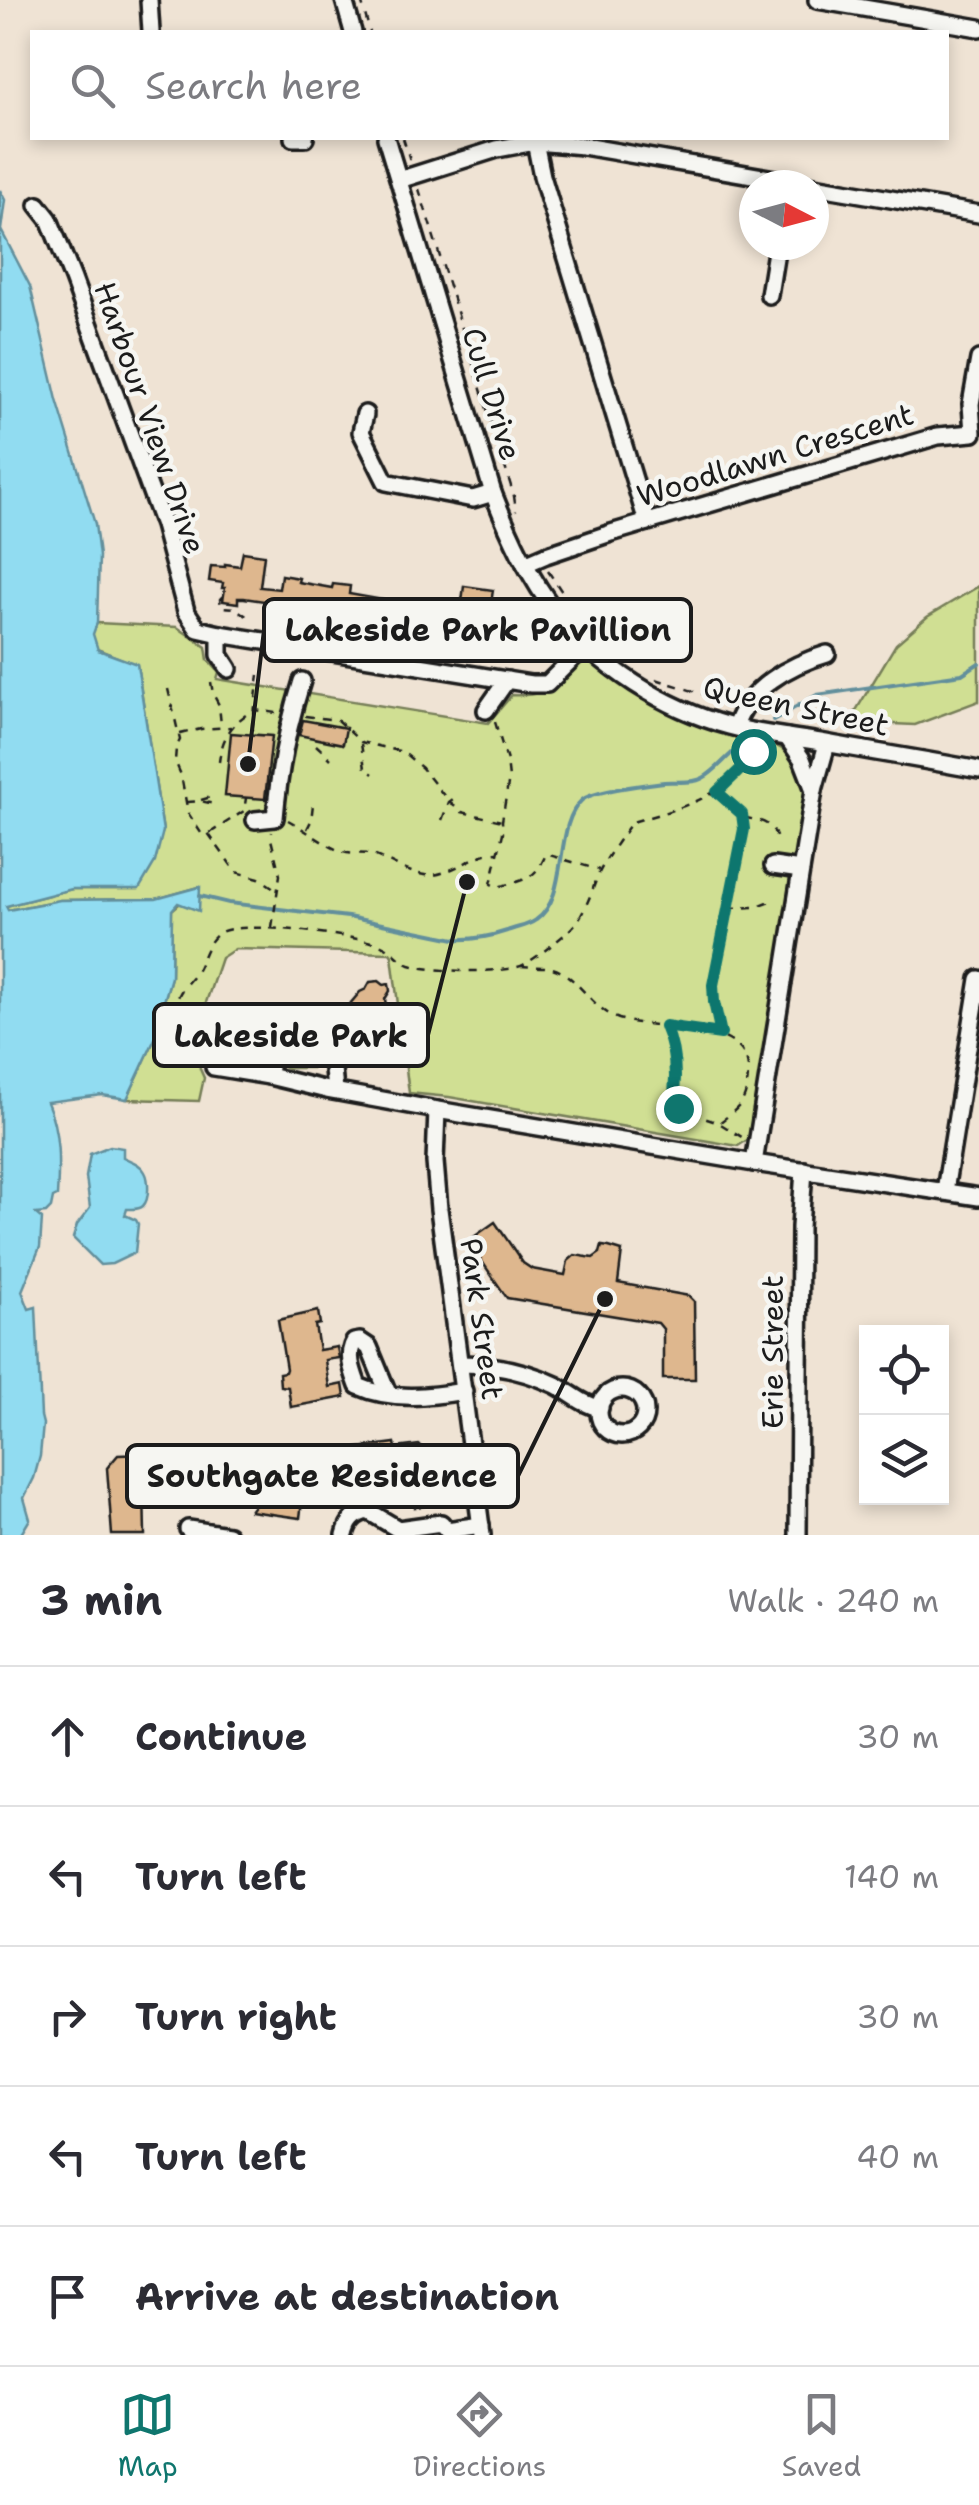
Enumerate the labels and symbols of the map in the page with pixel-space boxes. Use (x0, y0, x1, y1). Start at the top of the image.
north arrow (739, 170, 829, 260)
street label: Harbour View Drive (84, 277, 216, 559)
street label: Cull Drive (452, 322, 532, 466)
street label: Woodlawn Crescent (632, 393, 918, 517)
callout: Lakeside Park Pavillion (264, 599, 691, 661)
text: Lakeside Park Pavillion (285, 608, 671, 651)
street label: Queen Street (699, 666, 893, 746)
route start (731, 729, 777, 775)
callout: Lakeside Park (154, 1004, 428, 1066)
text: Lakeside Park (174, 1014, 408, 1057)
route end (656, 1086, 702, 1132)
street label: Park Street (450, 1236, 514, 1402)
street label: Erie Street (752, 1275, 793, 1429)
callout: Southgate Residence (127, 1445, 518, 1507)
text: Southgate Residence (147, 1454, 497, 1497)

